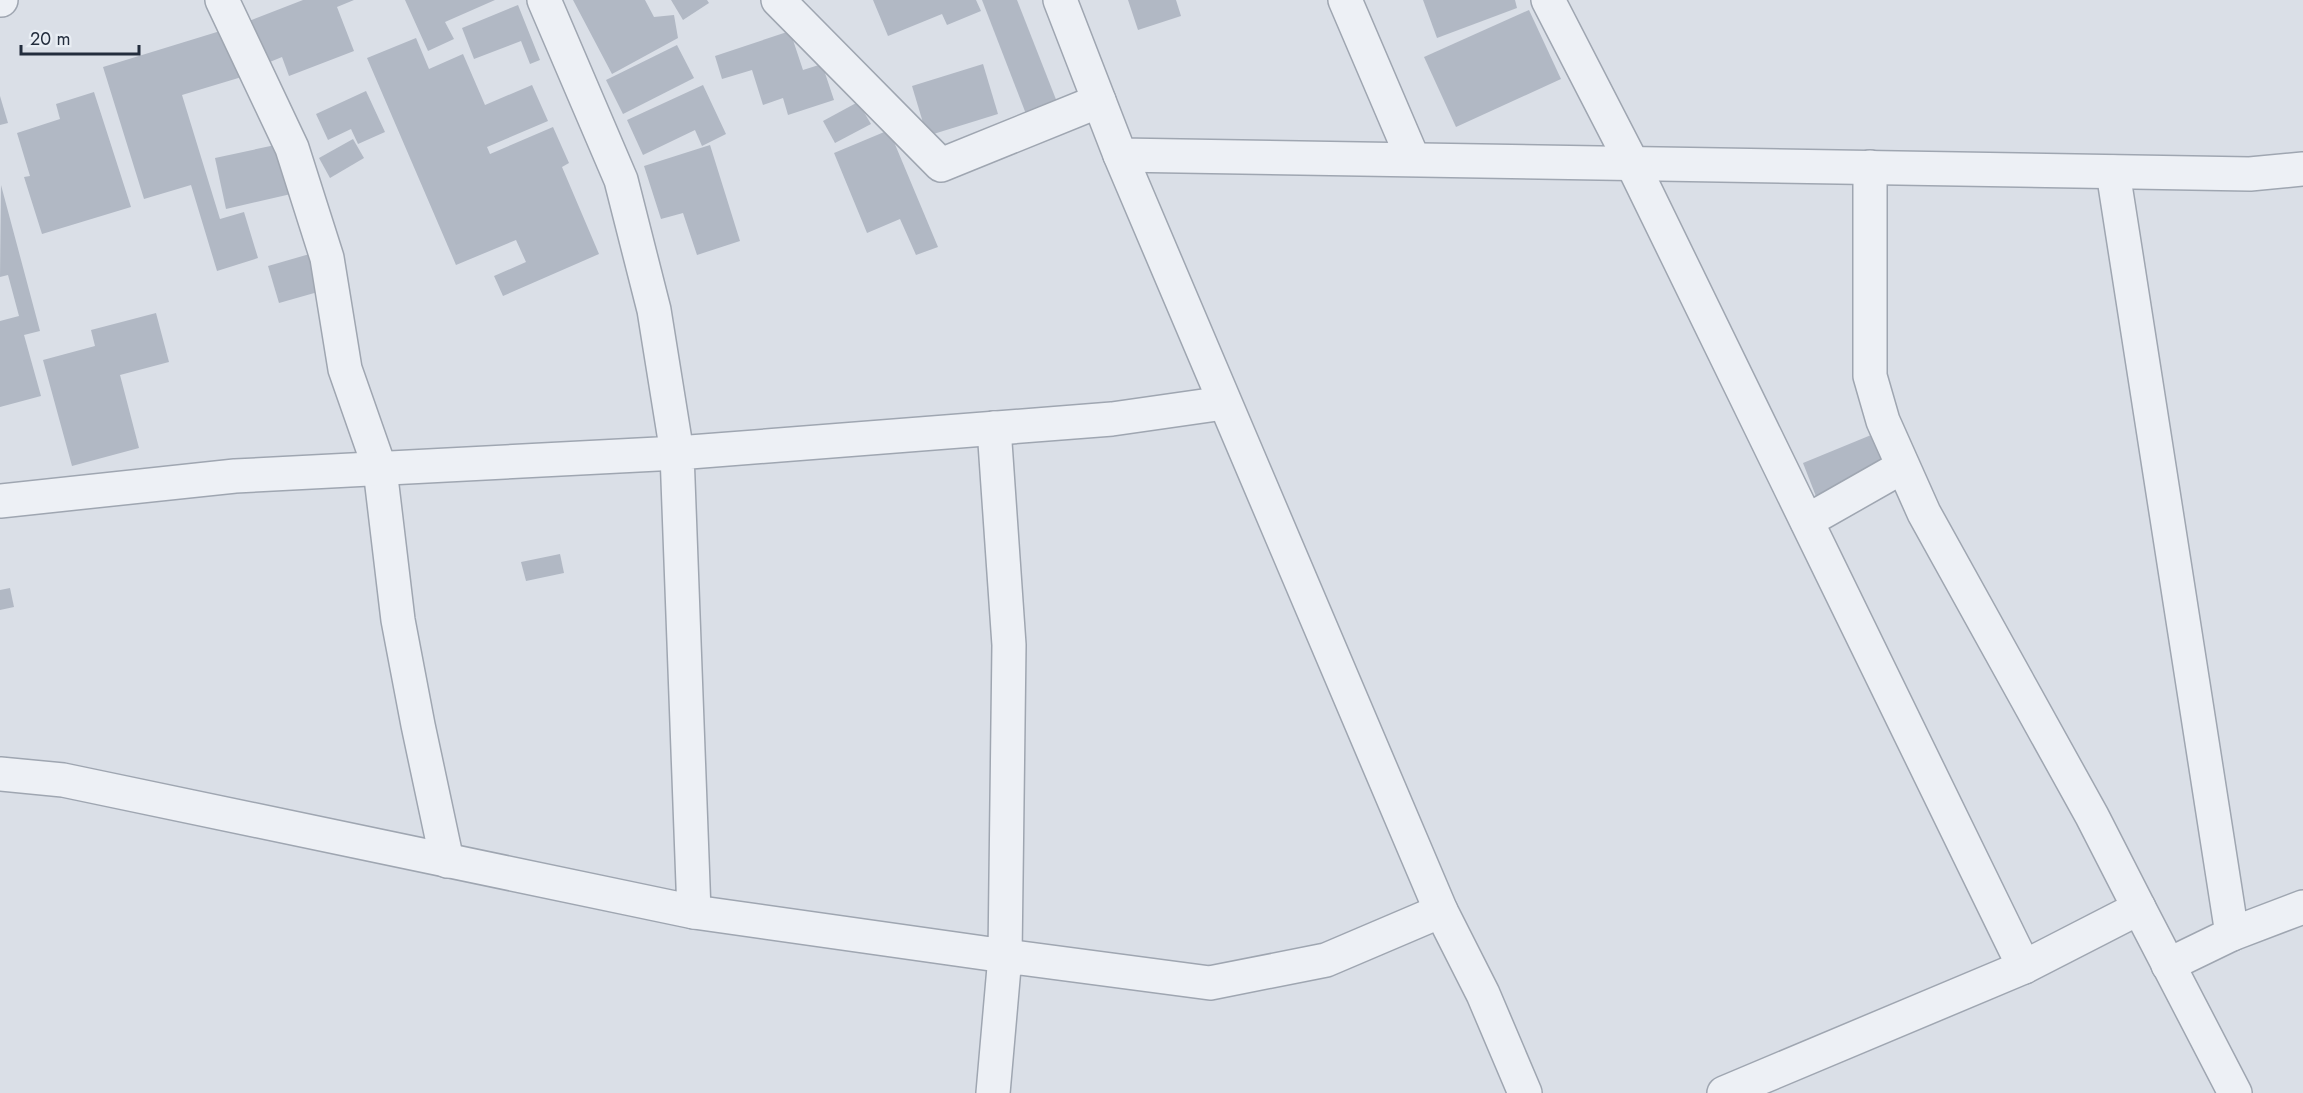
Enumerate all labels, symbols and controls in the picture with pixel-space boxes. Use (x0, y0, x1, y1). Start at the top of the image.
scale bar (21, 18, 140, 56)
text: 20 m (30, 26, 70, 52)

